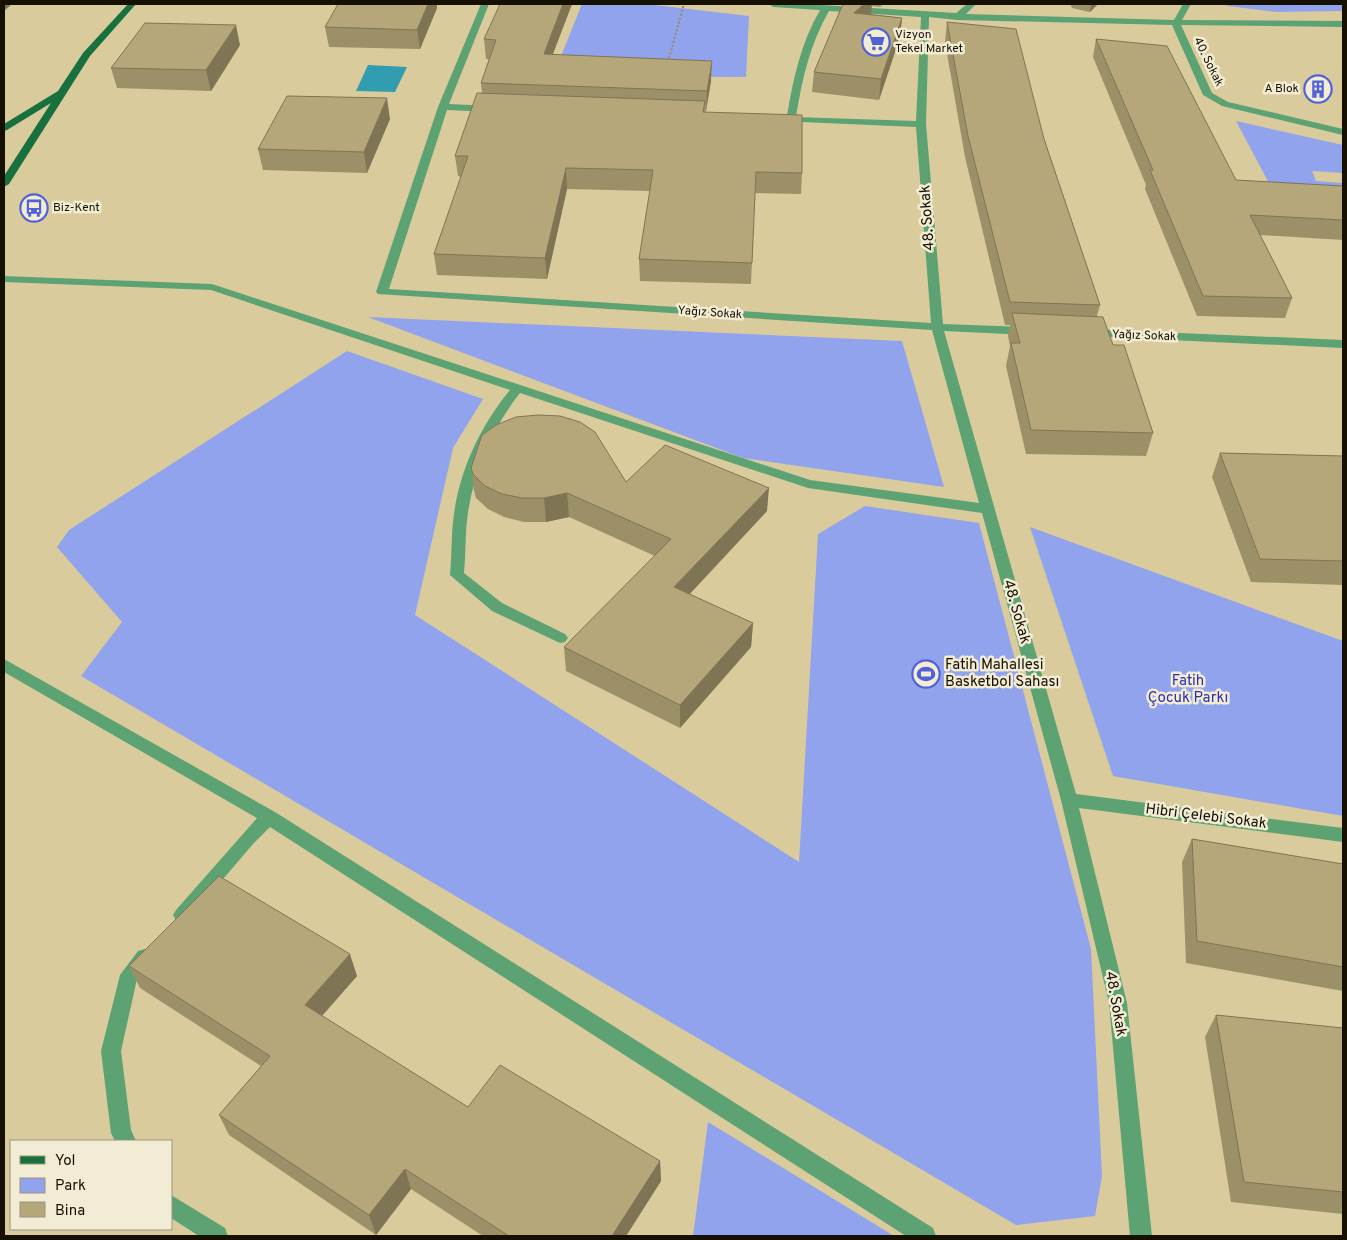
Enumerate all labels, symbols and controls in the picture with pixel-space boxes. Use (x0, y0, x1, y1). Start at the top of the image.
supermarket icon: Vizyon Tekel Market (861, 27, 891, 57)
place label: Vizyon Tekel Market (895, 27, 963, 57)
street label: 40. Sokak (1189, 35, 1227, 89)
building icon: A Blok (1303, 74, 1333, 104)
place label: A Blok (1264, 81, 1299, 97)
street label: 48. Sokak (916, 184, 940, 252)
bus stop icon: Biz-Kent (19, 193, 49, 223)
place label: Biz-Kent (53, 200, 100, 216)
street label: Yağız Sokak (677, 303, 743, 323)
street label: Yağız Sokak (1111, 327, 1177, 345)
street label: 48. Sokak (998, 578, 1034, 646)
place label: Fatih Mahallesi Basketbol Sahası (945, 656, 1059, 692)
sports icon: Fatih Mahallesi Basketbol Sahası (911, 659, 941, 689)
park label: Fatih Çocuk Parkı (1148, 672, 1228, 708)
street label: Hibri Çelebi Sokak (1144, 800, 1268, 834)
street label: 48. Sokak (1100, 970, 1130, 1038)
legend (10, 1140, 172, 1230)
text: Yol (55, 1152, 76, 1171)
text: Park (55, 1177, 86, 1196)
text: Bina (55, 1202, 85, 1221)

